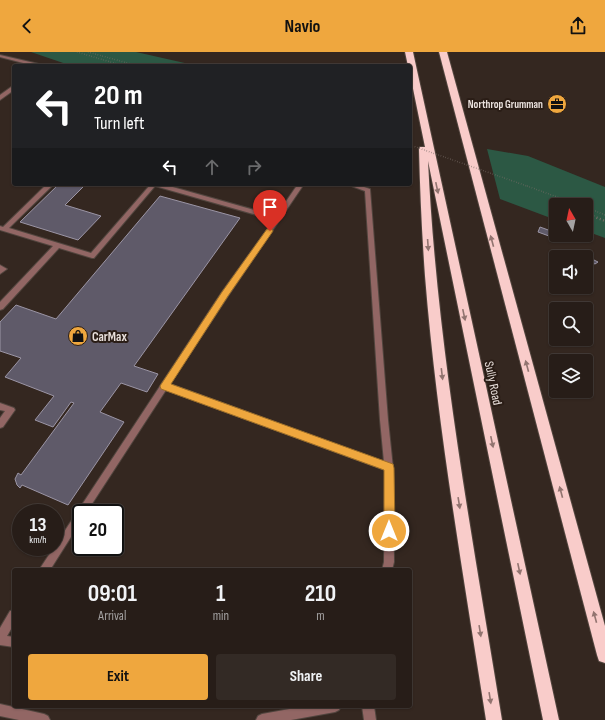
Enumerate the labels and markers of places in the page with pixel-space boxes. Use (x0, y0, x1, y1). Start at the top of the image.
office icon: Northrop Grumman (546, 93, 568, 115)
place label: Northrop Grumman (468, 98, 543, 111)
pin (253, 190, 287, 231)
shop icon: CarMax (67, 325, 89, 347)
place label: CarMax (92, 329, 127, 345)

